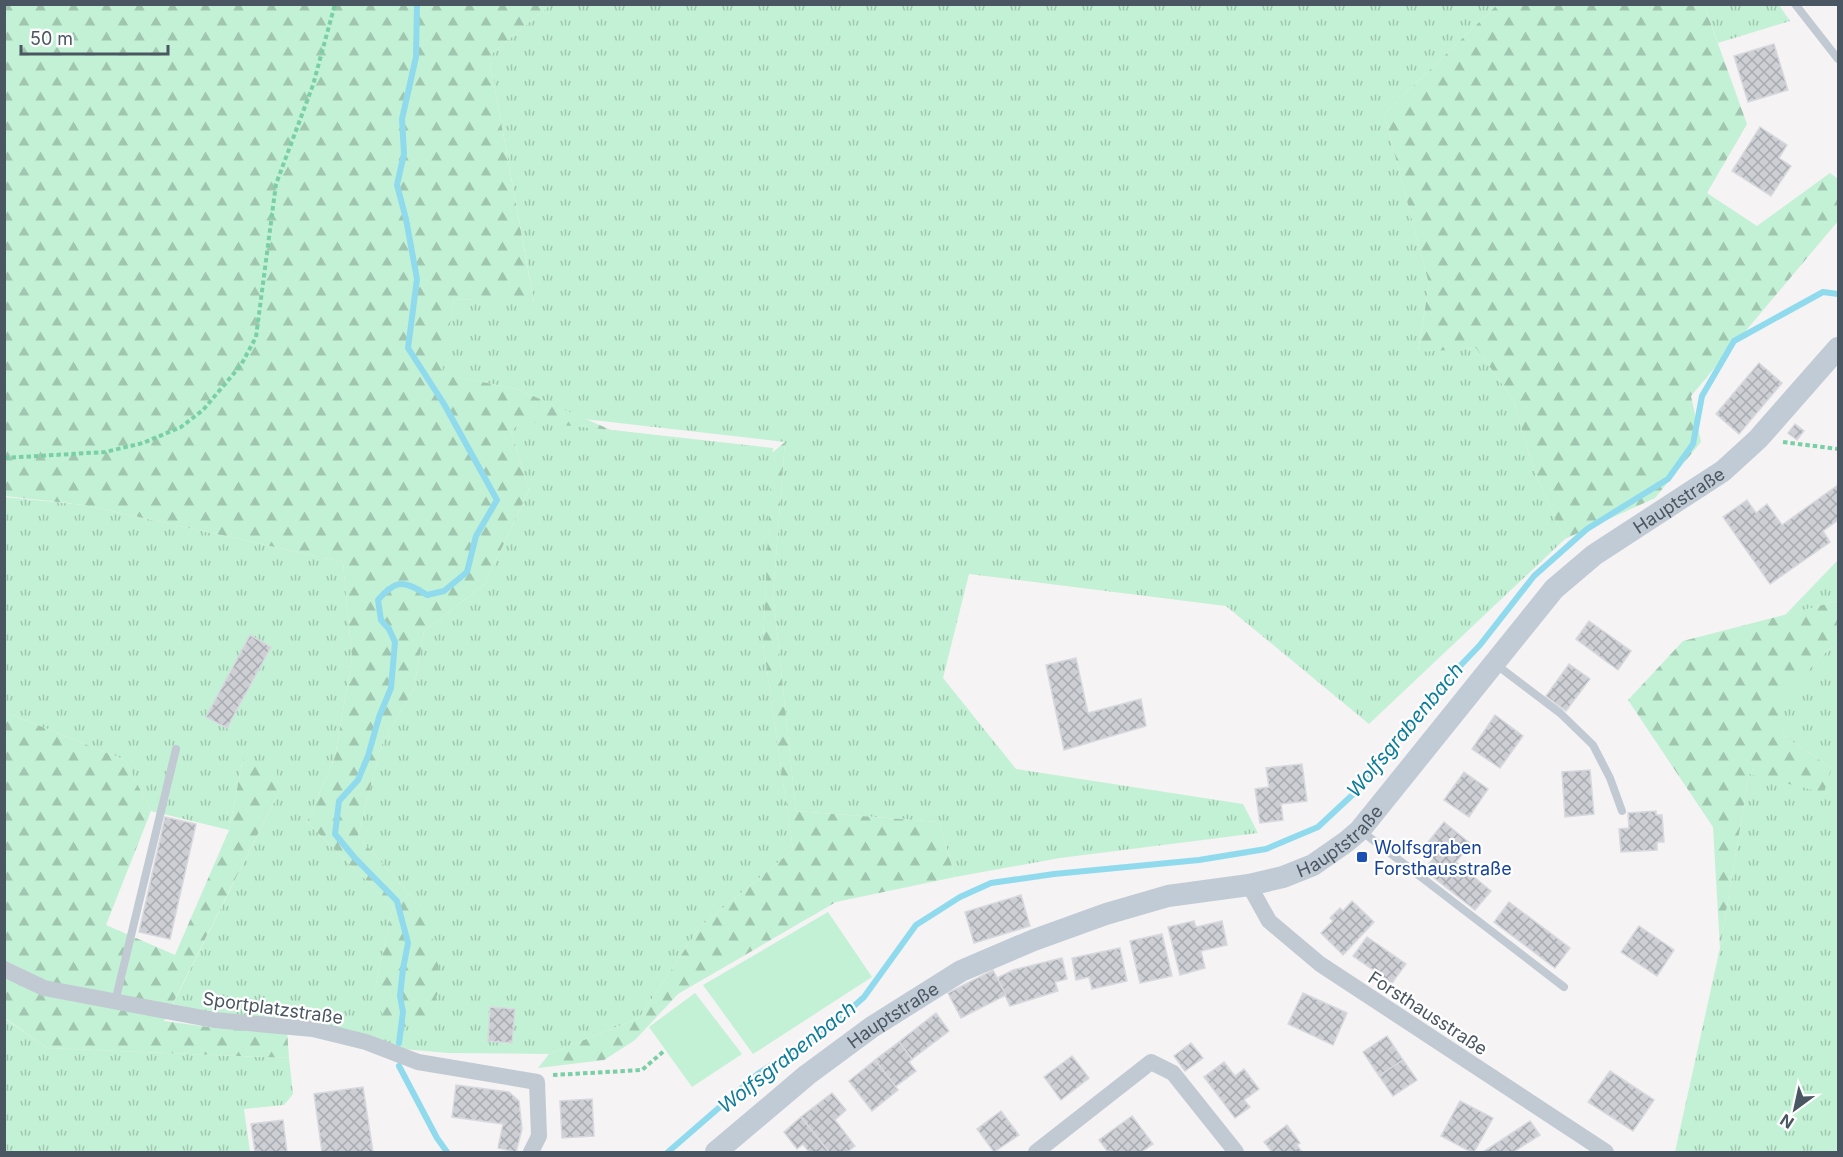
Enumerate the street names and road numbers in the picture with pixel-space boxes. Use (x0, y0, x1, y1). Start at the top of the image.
street label: Hauptstraße (1629, 463, 1728, 537)
street label: Hauptstraße (1293, 801, 1386, 881)
street label: Forsthausstraße (1365, 967, 1491, 1059)
street label: Hauptstraße (843, 977, 942, 1052)
street label: Sportplatzstraße (201, 988, 345, 1028)

